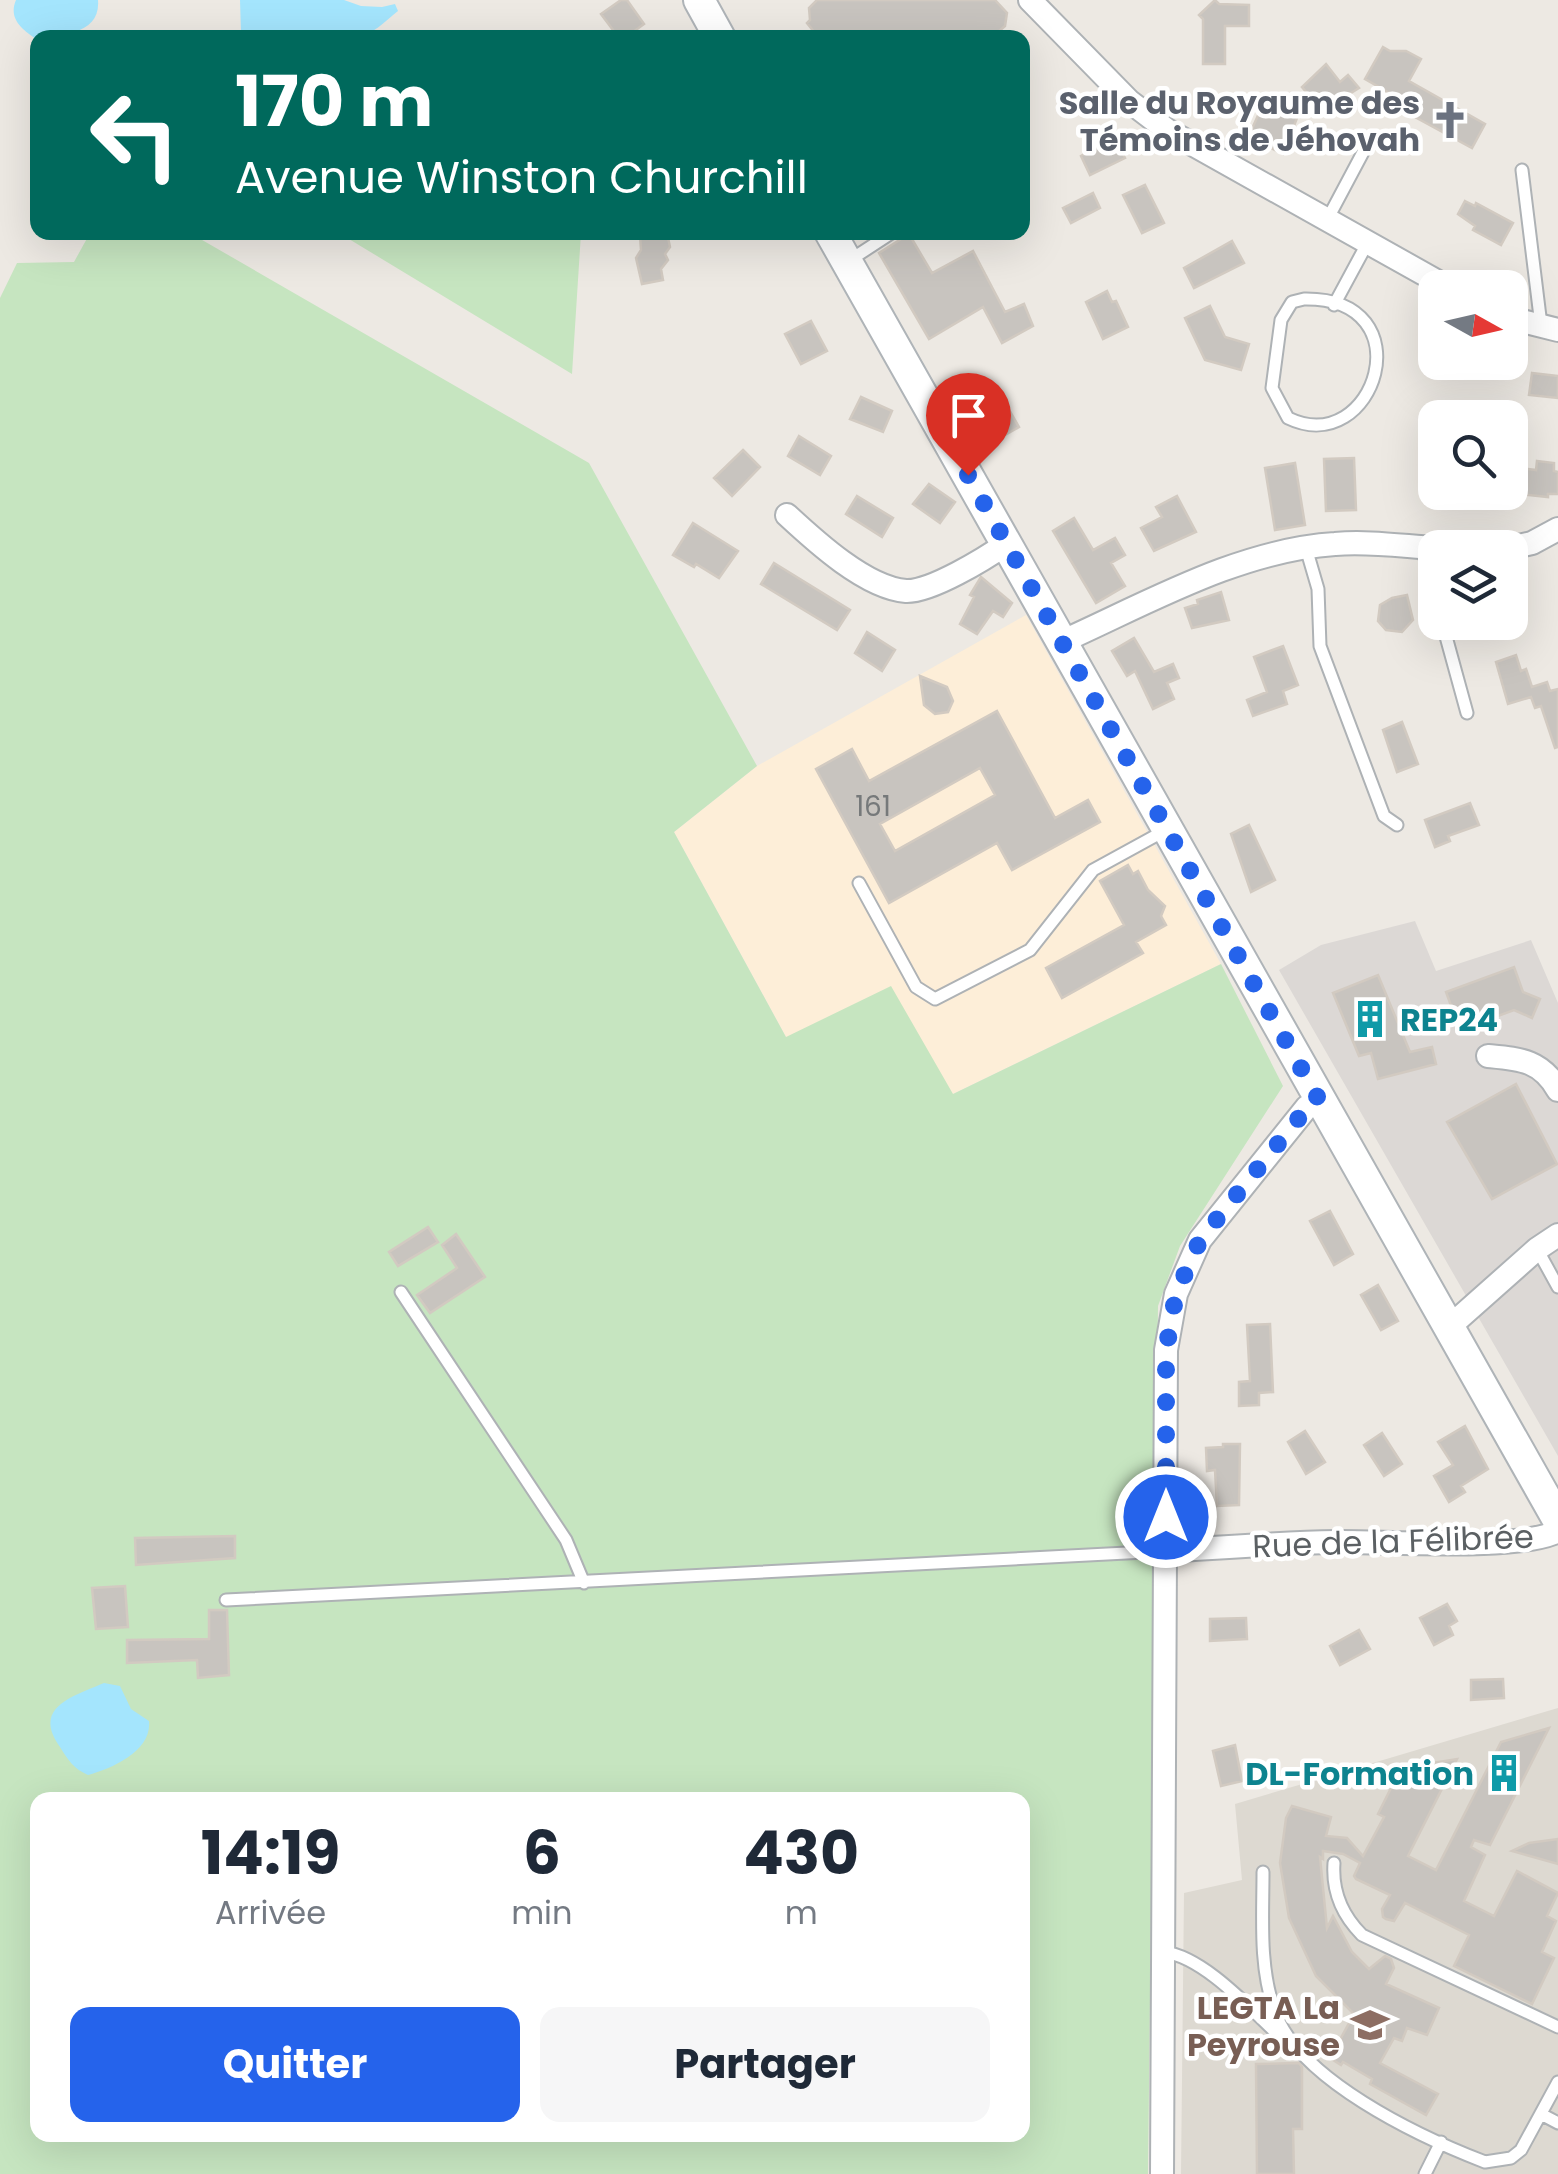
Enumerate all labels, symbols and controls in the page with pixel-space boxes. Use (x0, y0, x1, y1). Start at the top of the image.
text: 170 m (235, 52, 433, 151)
icon: left (70, 70, 200, 200)
place label: Salle du Royaume des Témoins de Jéhovah (1059, 80, 1420, 162)
church icon: Salle du Royaume des Témoins de Jéhovah (1429, 99, 1471, 141)
text: Avenue Winston Churchill (235, 146, 808, 209)
north arrow (1418, 270, 1528, 380)
map controls (1418, 270, 1528, 640)
pin (926, 373, 1011, 476)
icon: arrive (941, 388, 996, 443)
button: search (1418, 400, 1528, 510)
button: layers (1418, 530, 1528, 640)
house number: 161 (855, 787, 891, 826)
place label: REP24 (1400, 997, 1498, 1042)
building icon: REP24 (1349, 998, 1391, 1040)
position arrow (1114, 1465, 1218, 1569)
street label: Rue de la Félibrée (1252, 1514, 1534, 1568)
place label: DL-Formation (1245, 1751, 1474, 1796)
building icon: DL-Formation (1483, 1752, 1525, 1794)
text: 14:19 (201, 1811, 340, 1895)
text: 6 (523, 1811, 561, 1895)
text: 430 (743, 1811, 859, 1895)
text: Arrivée (215, 1890, 326, 1935)
text: min (511, 1890, 572, 1935)
text: m (785, 1890, 818, 1935)
place label: LEGTA La Peyrouse (1187, 1985, 1340, 2067)
school or university icon: LEGTA La Peyrouse (1349, 2004, 1391, 2046)
button: Quitter (70, 2007, 520, 2122)
button: Partager (540, 2007, 990, 2122)

